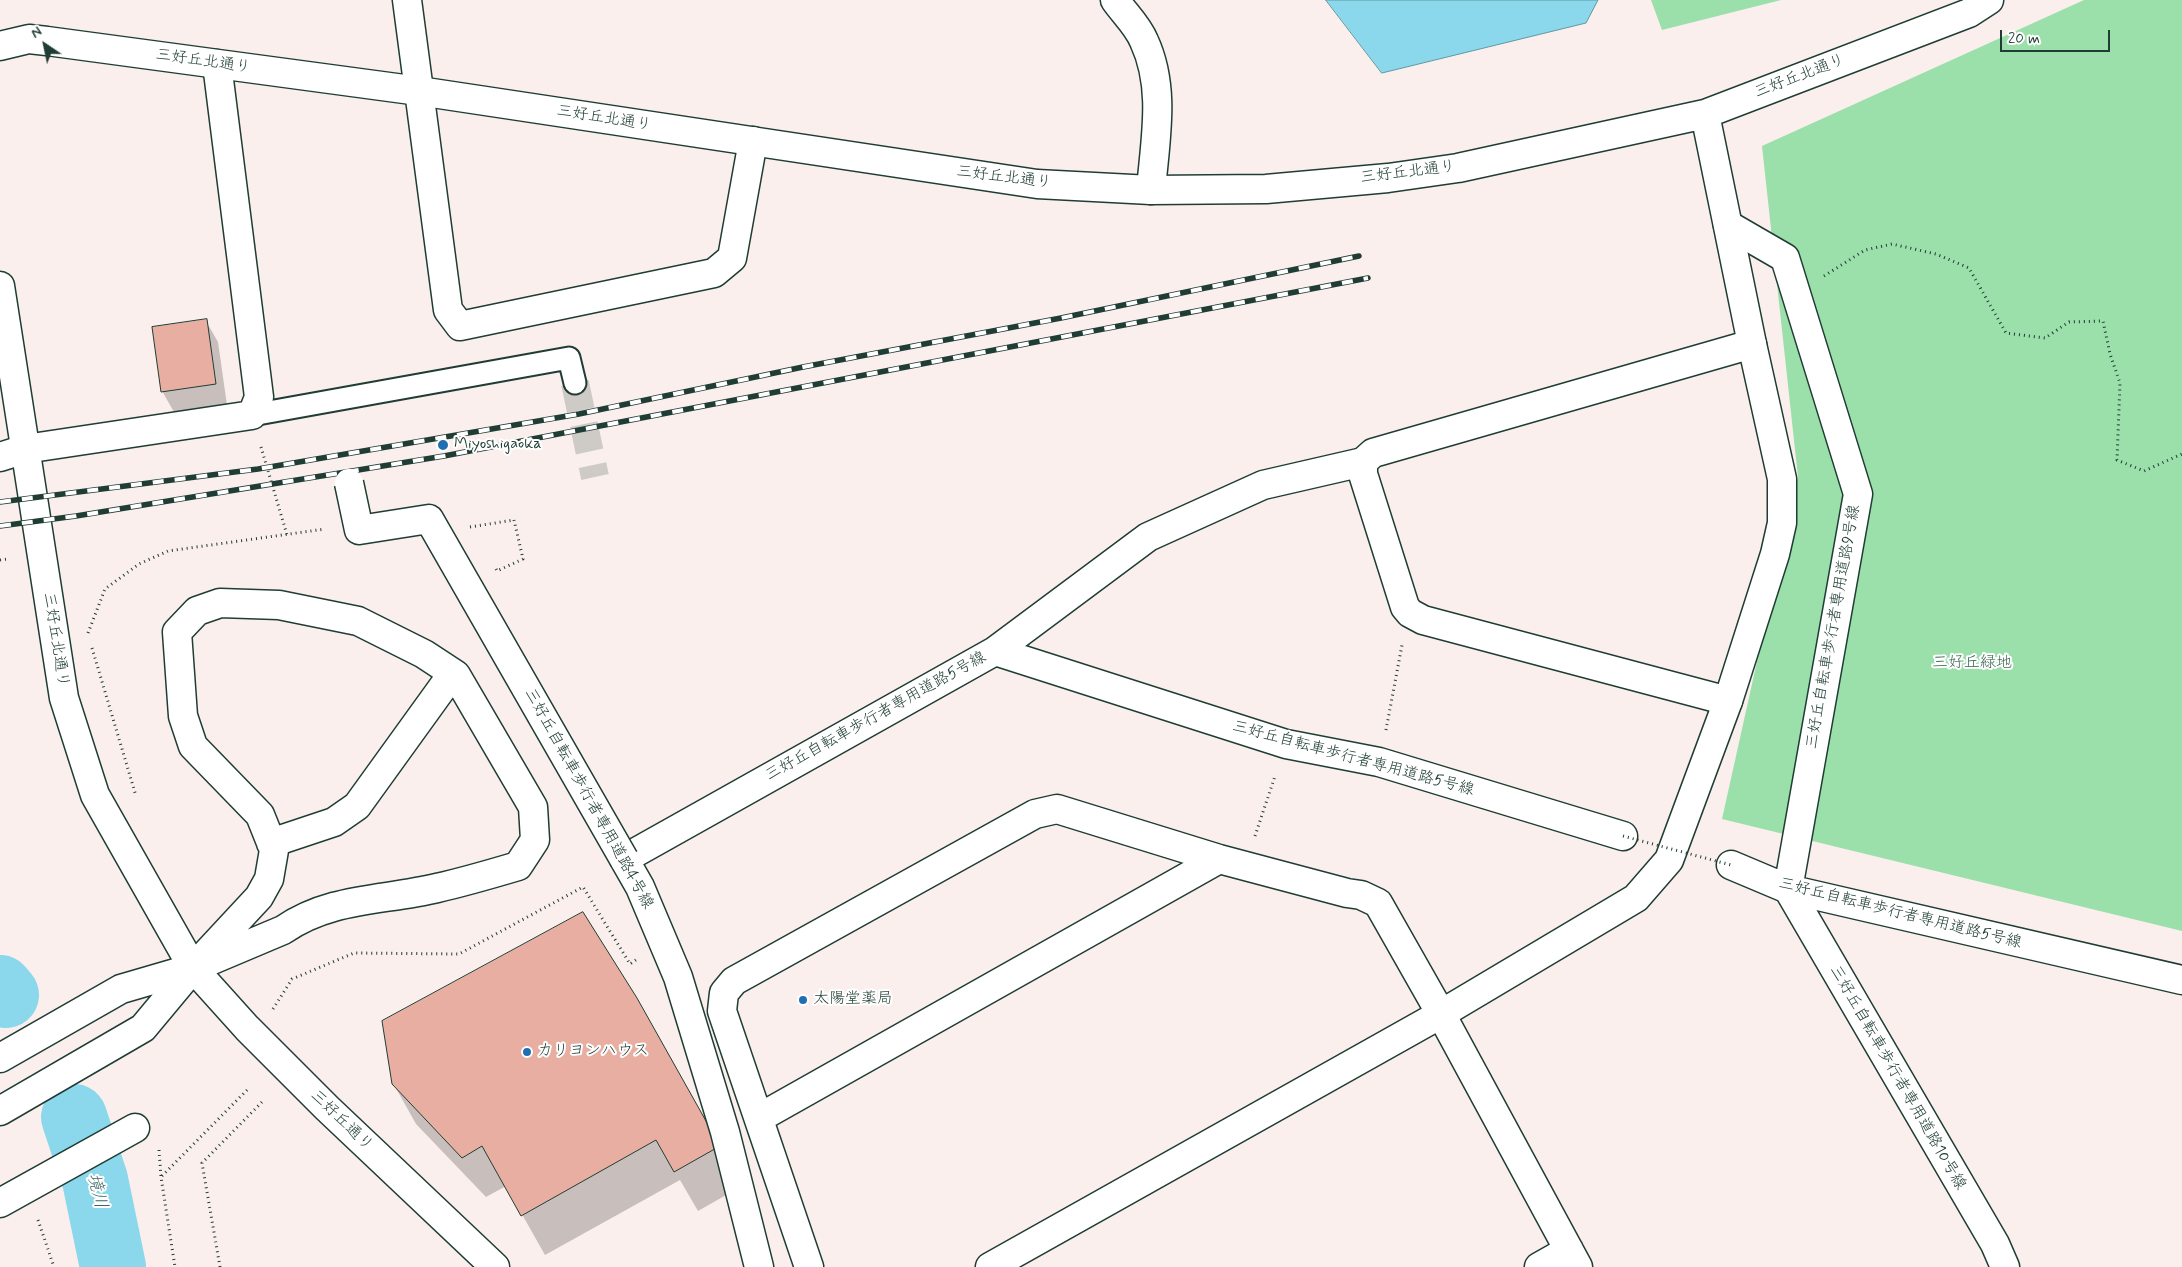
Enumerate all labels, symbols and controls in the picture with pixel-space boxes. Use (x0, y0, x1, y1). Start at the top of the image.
north arrow (20, 20, 70, 70)
scale bar (2002, 20, 2112, 52)
text: N (28, 22, 46, 43)
text: 20 m (2008, 29, 2040, 49)
street label: 三好丘北通り (154, 46, 252, 78)
street label: 三好丘北通り (1752, 51, 1848, 103)
street label: 三好丘北通り (555, 102, 653, 136)
street label: 三好丘北通り (1359, 158, 1457, 188)
street label: 三好丘北通り (955, 163, 1053, 193)
place label: Miyoshigaoka (454, 435, 542, 455)
marker: Miyoshigaoka (436, 438, 450, 452)
street label: 三好丘自転車歩行者専用道路9号線 (1803, 503, 1865, 751)
street label: 三好丘北通り (38, 591, 72, 689)
street label: 三好丘自転車歩行者専用道路5号線 (762, 648, 990, 786)
park label: 三好丘緑地 (1932, 654, 2012, 674)
street label: 三好丘自転車歩行者専用道路4号線 (519, 685, 657, 913)
street label: 三好丘自転車歩行者専用道路5号線 (1230, 717, 1476, 801)
street label: 三好丘自転車歩行者専用道路5号線 (1777, 874, 2023, 954)
street label: 三好丘自転車歩行者専用道路10号線 (1825, 962, 1969, 1194)
place label: 太陽堂薬局 (813, 990, 893, 1010)
marker: 太陽堂薬局 (797, 994, 809, 1006)
place label: カリヨンハウス (537, 1042, 649, 1062)
marker: カリヨンハウス (521, 1046, 533, 1058)
street label: 三好丘通り (306, 1086, 376, 1156)
water label: 境川 (81, 1171, 111, 1211)

